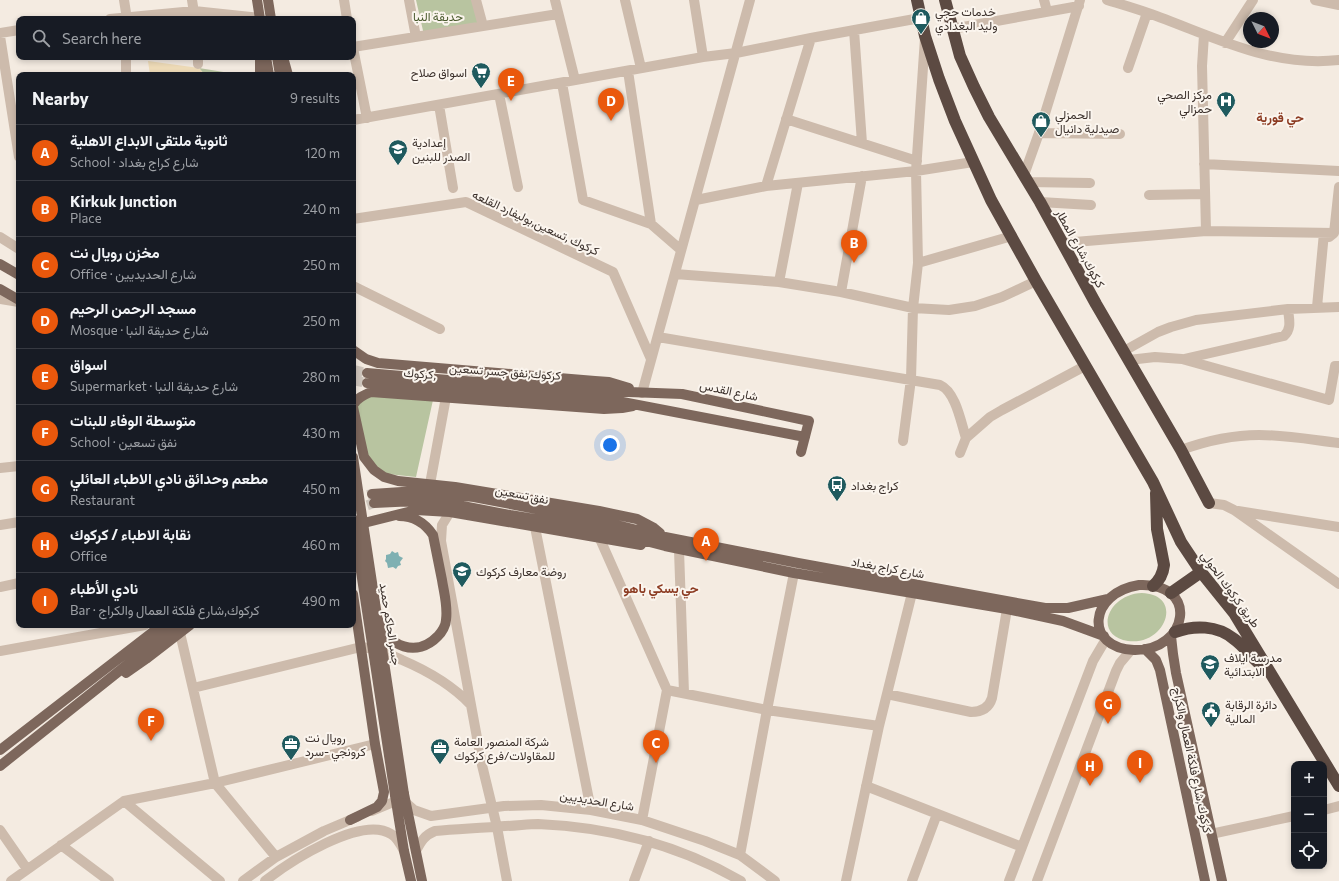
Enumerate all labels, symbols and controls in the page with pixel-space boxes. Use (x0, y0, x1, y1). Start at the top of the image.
place label: خدمات حجي وليد البغدادي (935, 4, 997, 36)
shop icon: خدمات حجي وليد البغدادي (910, 7, 932, 35)
park label: حديقة النبا (413, 9, 463, 24)
north arrow (1243, 12, 1279, 48)
search box (16, 16, 356, 60)
icon: search (30, 27, 52, 49)
text: Search here (62, 29, 141, 47)
supermarket icon: اسواق صلاح (470, 61, 492, 89)
place label: اسواق صلاح (411, 65, 467, 82)
pin: E (498, 68, 524, 101)
place label: مركز الصحي حمزالي (1157, 87, 1212, 119)
text: Nearby (32, 88, 89, 109)
pin: D (598, 88, 624, 121)
text: 9 results (290, 90, 340, 106)
hospital icon: مركز الصحي حمزالي (1215, 90, 1237, 118)
place label: الحمزلي صيدلية دانيال (1055, 107, 1119, 137)
district label: حي قورية (1256, 109, 1304, 128)
shop icon: الحمزلي صيدلية دانيال (1030, 110, 1052, 138)
text: ثانوية ملتقى الابداع الاهلية (70, 131, 228, 149)
place label: إعدادية الصدر للبنين (412, 135, 470, 165)
school or university icon: إعدادية الصدر للبنين (387, 138, 409, 166)
text: A (40, 145, 50, 161)
text: 120 m (305, 145, 340, 161)
text: School · شارع كراج بغداد (70, 154, 199, 170)
street label: كركوك ,تسعين,بوليفارد القلعه (470, 186, 602, 259)
text: Kirkuk Junction (70, 192, 177, 210)
text: B (41, 201, 49, 217)
text: 240 m (303, 201, 340, 217)
street label: كركوك,شارع المطار (1050, 205, 1108, 291)
text: Place (70, 210, 102, 226)
pin: B (841, 230, 867, 263)
text: مخزن رويال نت (70, 243, 160, 261)
text: C (41, 257, 49, 273)
text: 250 m (303, 257, 340, 273)
text: Office · شارع الحديديين (70, 266, 196, 282)
text: مسجد الرحمن الرحيم (70, 299, 196, 317)
text: D (40, 313, 50, 329)
text: 250 m (303, 313, 340, 329)
text: Mosque · شارع حديقة النبا (70, 322, 209, 338)
text: اسواق (70, 355, 107, 373)
street label: كركوك,نفق جسر تسعين (449, 360, 561, 384)
street label: كركوك, (403, 365, 437, 383)
text: E (41, 369, 49, 385)
text: 280 m (303, 369, 340, 385)
street label: شارع القدس (698, 377, 759, 406)
text: Supermarket · شارع حديقة النبا (70, 378, 238, 394)
text: متوسطة الوفاء للبنات (70, 411, 196, 429)
text: F (41, 425, 49, 441)
text: 430 m (302, 425, 340, 441)
text: School · نفق تسعين (70, 434, 177, 450)
your location (600, 435, 620, 455)
text: مطعم وحدائق نادي الاطباء العائلي (70, 469, 268, 487)
bus stop icon: كراج بغداد (826, 474, 848, 502)
place label: كراج بغداد (851, 478, 899, 495)
text: G (40, 481, 50, 497)
text: 450 m (302, 481, 340, 497)
street label: نفق تسعين (494, 482, 550, 508)
text: Restaurant (70, 492, 135, 508)
text: نقابة الاطباء / كركوك (70, 525, 191, 543)
pin: A (693, 528, 719, 561)
text: H (40, 537, 50, 553)
text: 460 m (302, 537, 340, 553)
text: Office (70, 548, 107, 564)
street label: طريق كركوك الحولي (1195, 548, 1264, 632)
street label: شارع كراج بغداد (850, 554, 926, 583)
school or university icon: روضة معارف كركوك (451, 560, 473, 588)
place label: روضة معارف كركوك (476, 564, 566, 580)
text: نادي الأطباء (70, 579, 138, 597)
district label: حي يسكي باهو (623, 580, 699, 599)
street label: جسر الحاكم حميد (376, 582, 404, 667)
text: I (43, 593, 47, 609)
text: 490 m (302, 593, 340, 609)
text: Bar · كركوك,شارع فلكة العمال والكراج (70, 602, 259, 618)
place label: مدرسة ايلاف الابتدائية (1224, 650, 1282, 679)
school or university icon: مدرسة ايلاف الابتدائية (1199, 653, 1221, 681)
street label: كركوك,شارع فلكة العمال والكراج (1168, 686, 1215, 835)
pin: G (1095, 691, 1121, 724)
place label: دائرة الرقابة المالية (1225, 697, 1277, 726)
public building icon: دائرة الرقابة المالية (1200, 700, 1222, 728)
pin: F (138, 708, 164, 741)
place label: رويال نت كرونجي -سرد (305, 730, 366, 762)
pin: C (643, 730, 669, 763)
office icon: رويال نت كرونجي -سرد (280, 733, 302, 761)
place label: شركة المنصور العامة للمقاولات/فرع كركوك (454, 734, 555, 765)
office icon: شركة المنصور العامة للمقاولات/فرع كركوك (429, 737, 451, 765)
pin: I (1127, 750, 1153, 783)
pin: H (1077, 753, 1103, 786)
map controls (1291, 761, 1327, 869)
button: + (1291, 761, 1327, 797)
street label: شارع الحديديين (558, 787, 635, 816)
button: − (1291, 797, 1327, 833)
button: locate (1291, 833, 1327, 869)

